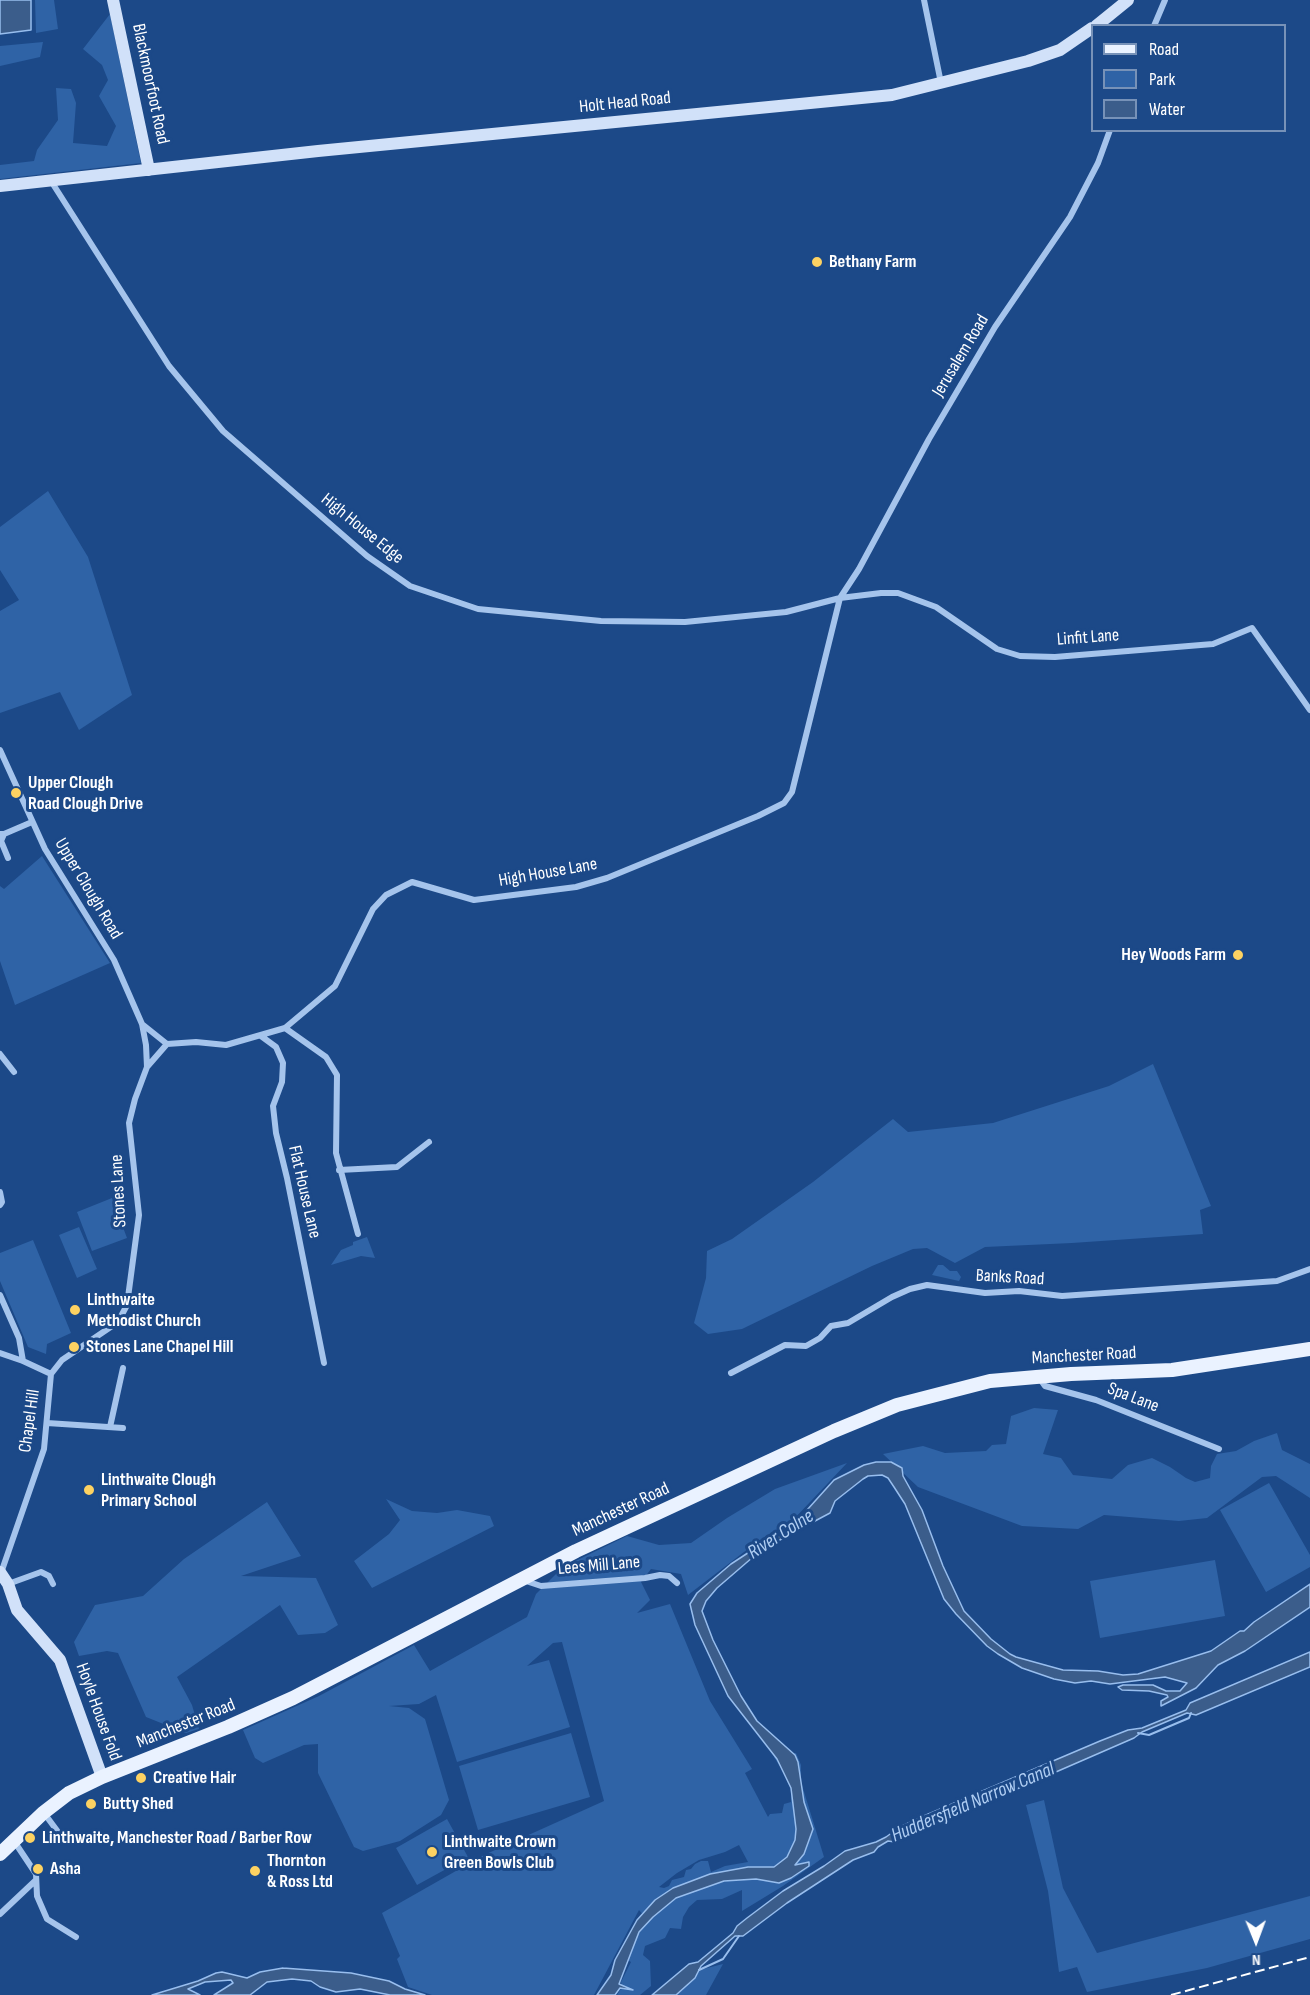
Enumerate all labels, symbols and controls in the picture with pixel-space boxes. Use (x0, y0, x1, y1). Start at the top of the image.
street label: Blackmoorfoot Road (127, 22, 173, 146)
legend (1091, 24, 1286, 132)
text: Road (1149, 39, 1179, 60)
text: Park (1149, 69, 1175, 90)
street label: Holt Head Road (578, 87, 672, 119)
text: Water (1149, 99, 1185, 120)
place label: Bethany Farm (829, 251, 917, 273)
marker: Bethany Farm (810, 255, 824, 269)
street label: Jerusalem Road (928, 311, 994, 401)
street label: High House Edge (316, 489, 408, 569)
street label: Linfit Lane (1056, 625, 1120, 651)
place label: Upper Clough Road Clough Drive (28, 772, 143, 814)
marker: Upper Clough Road Clough Drive (9, 786, 23, 800)
street label: Upper Clough Road (49, 835, 127, 943)
street label: High House Lane (497, 854, 599, 892)
place label: Hey Woods Farm (1121, 944, 1226, 966)
marker: Hey Woods Farm (1231, 948, 1245, 962)
street label: Flat House Lane (283, 1143, 325, 1241)
street label: Stones Lane (106, 1154, 132, 1228)
street label: Banks Road (975, 1265, 1045, 1291)
place label: Linthwaite Methodist Church (87, 1289, 201, 1332)
marker: Linthwaite Methodist Church (68, 1303, 82, 1317)
place label: Stones Lane Chapel Hill (86, 1336, 233, 1358)
marker: Stones Lane Chapel Hill (67, 1340, 81, 1354)
street label: Manchester Road (1031, 1342, 1137, 1370)
street label: Spa Lane (1104, 1378, 1162, 1418)
street label: Chapel Hill (15, 1388, 45, 1454)
place label: Linthwaite Clough Primary School (101, 1469, 216, 1512)
street label: Manchester Road (569, 1478, 673, 1542)
marker: Linthwaite Clough Primary School (82, 1483, 96, 1497)
water label: River Colne (743, 1505, 819, 1565)
street label: Lees Mill Lane (557, 1552, 641, 1580)
street label: Hoyle House Fold (70, 1660, 126, 1764)
street label: Manchester Road (133, 1694, 239, 1754)
water label: Huddersfield Narrow Canal (888, 1758, 1058, 1848)
place label: Creative Hair (153, 1767, 236, 1789)
marker: Creative Hair (134, 1771, 148, 1785)
place label: Butty Shed (103, 1793, 173, 1815)
marker: Butty Shed (84, 1797, 98, 1811)
place label: Linthwaite, Manchester Road / Barber Row (42, 1827, 312, 1849)
marker: Linthwaite, Manchester Road / Barber Row (23, 1831, 37, 1845)
place label: Linthwaite Crown Green Bowls Club (444, 1831, 556, 1874)
marker: Linthwaite Crown Green Bowls Club (425, 1845, 439, 1859)
place label: Thornton & Ross Ltd (267, 1850, 333, 1892)
place label: Asha (50, 1858, 81, 1880)
marker: Asha (31, 1862, 45, 1876)
marker: Thornton & Ross Ltd (248, 1864, 262, 1878)
north arrow (1226, 1911, 1286, 1971)
text: N (1252, 1950, 1261, 1969)

